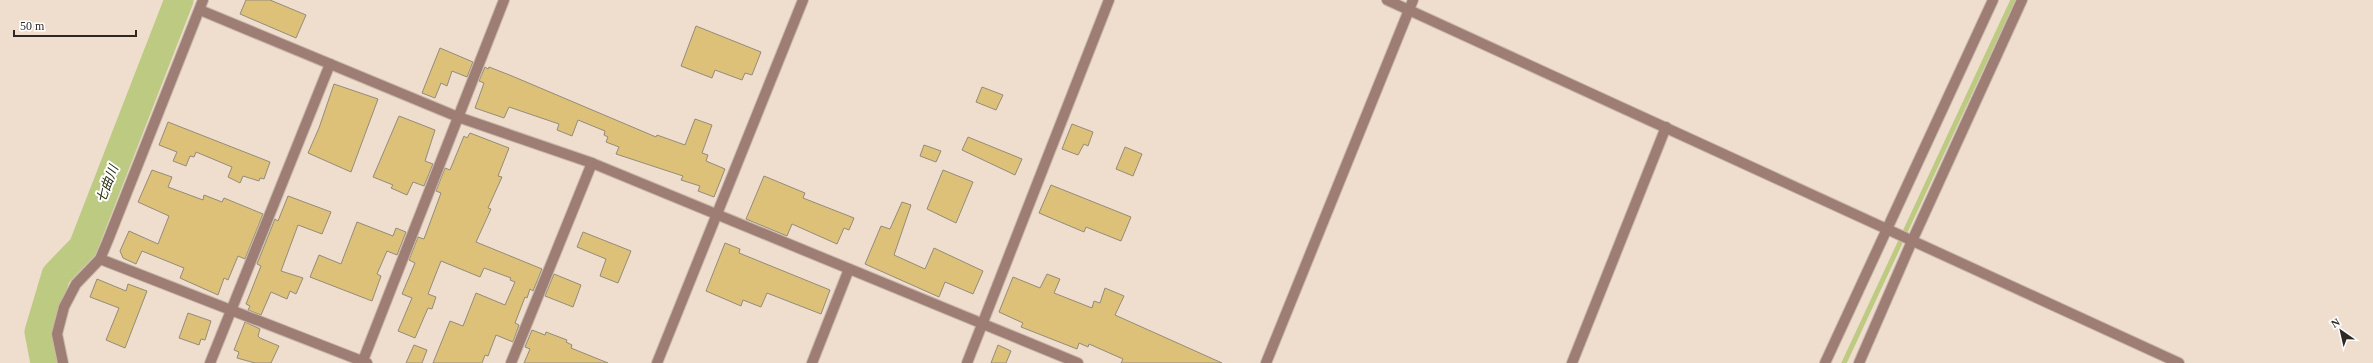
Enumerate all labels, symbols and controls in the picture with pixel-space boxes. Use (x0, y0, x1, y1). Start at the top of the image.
scale bar (14, 12, 136, 38)
text: 50 m (20, 19, 45, 33)
water label: 七曲川 (93, 161, 122, 205)
north arrow (2321, 311, 2361, 351)
text: N (2329, 315, 2342, 330)

